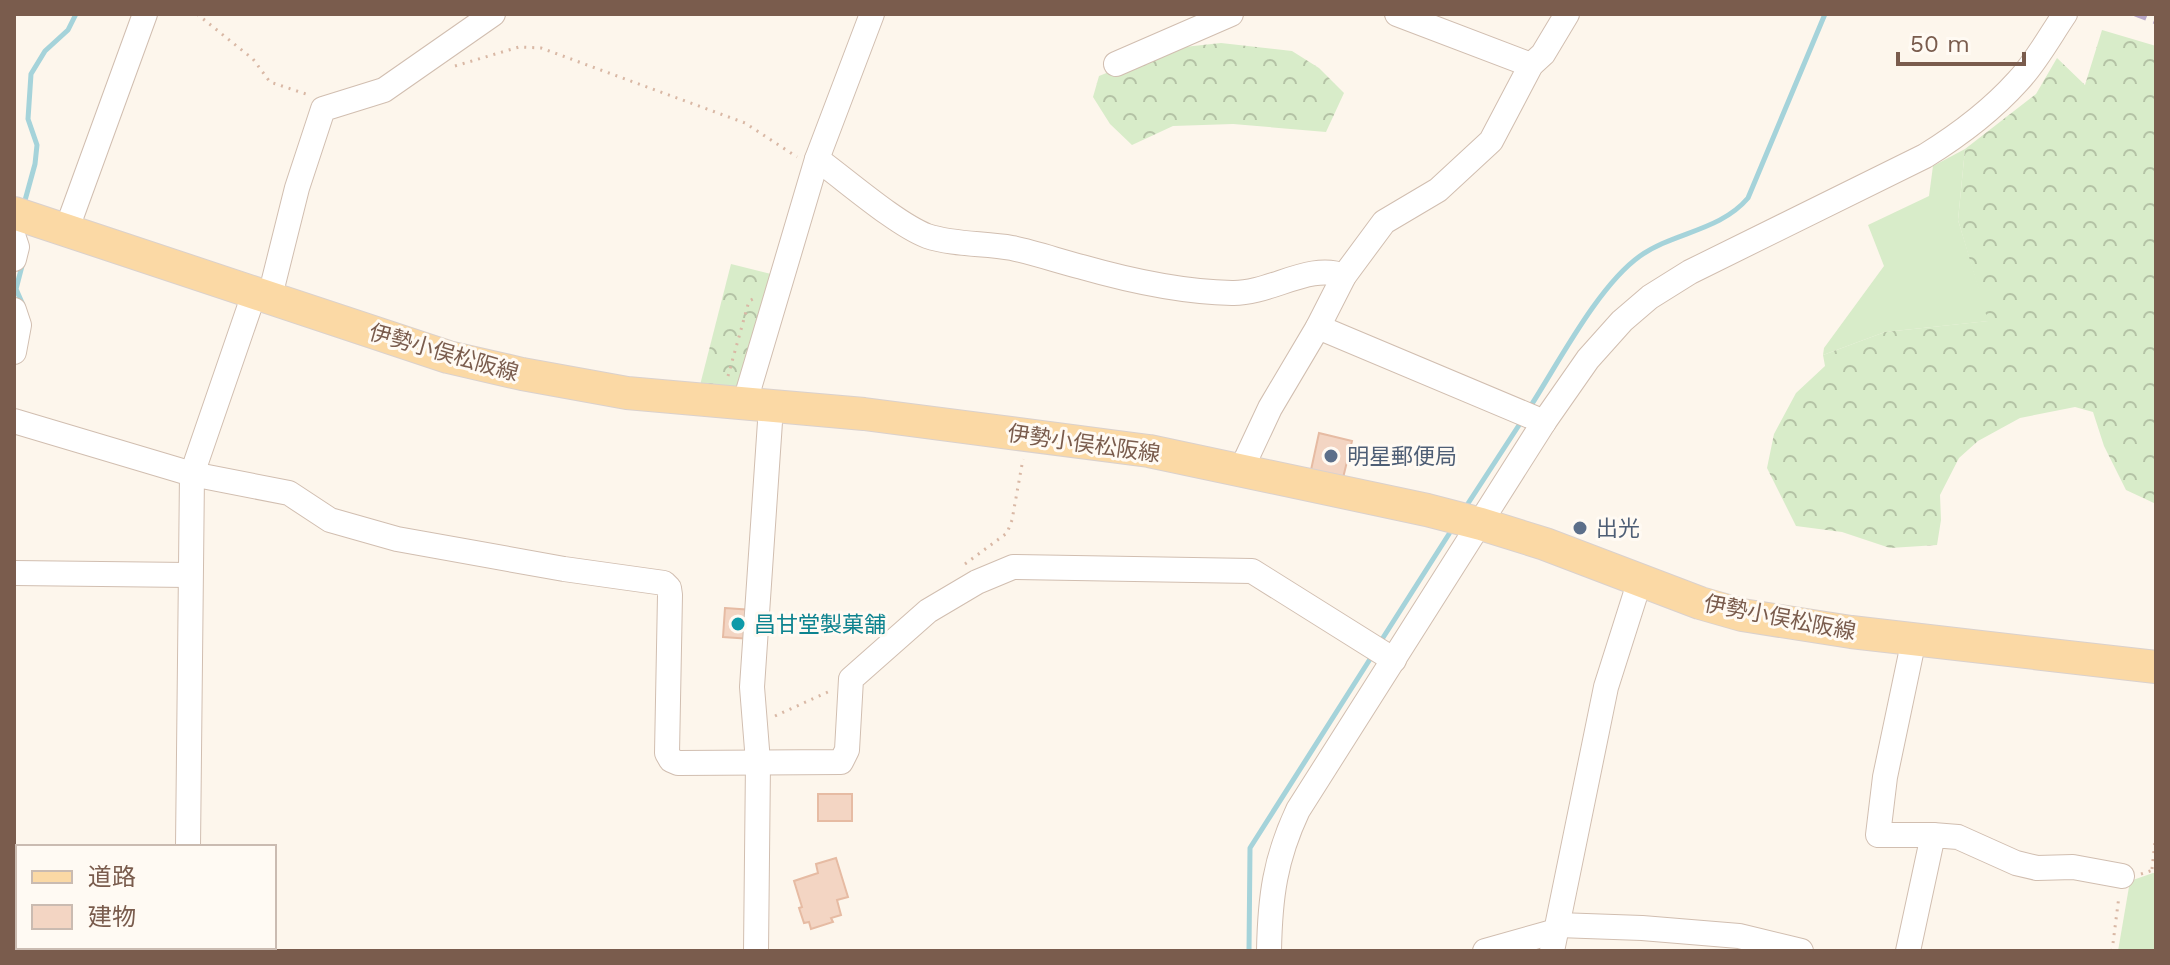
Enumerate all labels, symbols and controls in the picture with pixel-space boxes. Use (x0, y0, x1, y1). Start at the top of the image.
scale bar (1898, 16, 2024, 66)
text: 50 m (1910, 30, 1970, 58)
street label: 伊勢小俣松阪線 (366, 319, 521, 386)
street label: 伊勢小俣松阪線 (1006, 420, 1162, 467)
place label: 明星郵便局 (1347, 444, 1457, 469)
marker: 明星郵便局 (1322, 447, 1340, 465)
place label: 出光 (1596, 516, 1640, 541)
marker: 出光 (1571, 519, 1589, 537)
street label: 伊勢小俣松阪線 (1702, 591, 1858, 644)
place label: 昌甘堂製菓舗 (754, 612, 886, 637)
marker: 昌甘堂製菓舗 (729, 615, 747, 633)
legend (16, 845, 276, 949)
text: 道路 (88, 863, 136, 891)
text: 建物 (88, 903, 136, 931)

